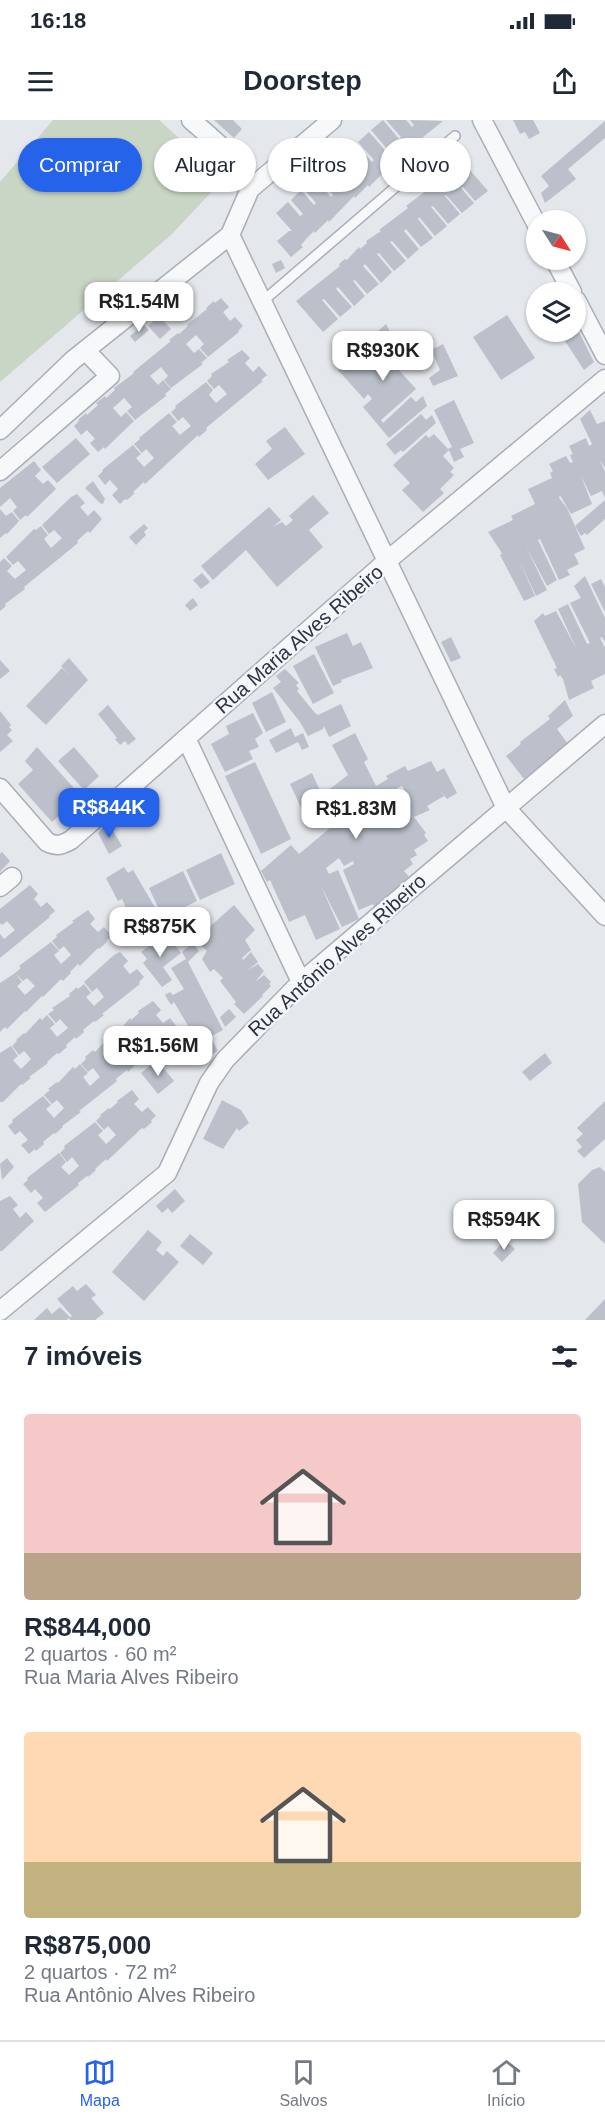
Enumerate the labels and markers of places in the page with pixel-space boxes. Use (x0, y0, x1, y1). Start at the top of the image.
pin: R$1.54M (84, 282, 194, 333)
pin: R$930K (334, 331, 432, 382)
pin: R$844K (60, 788, 158, 839)
pin: R$1.83M (301, 789, 411, 840)
pin: R$875K (111, 907, 209, 958)
pin: R$1.56M (103, 1026, 213, 1077)
pin: R$594K (455, 1200, 553, 1251)

